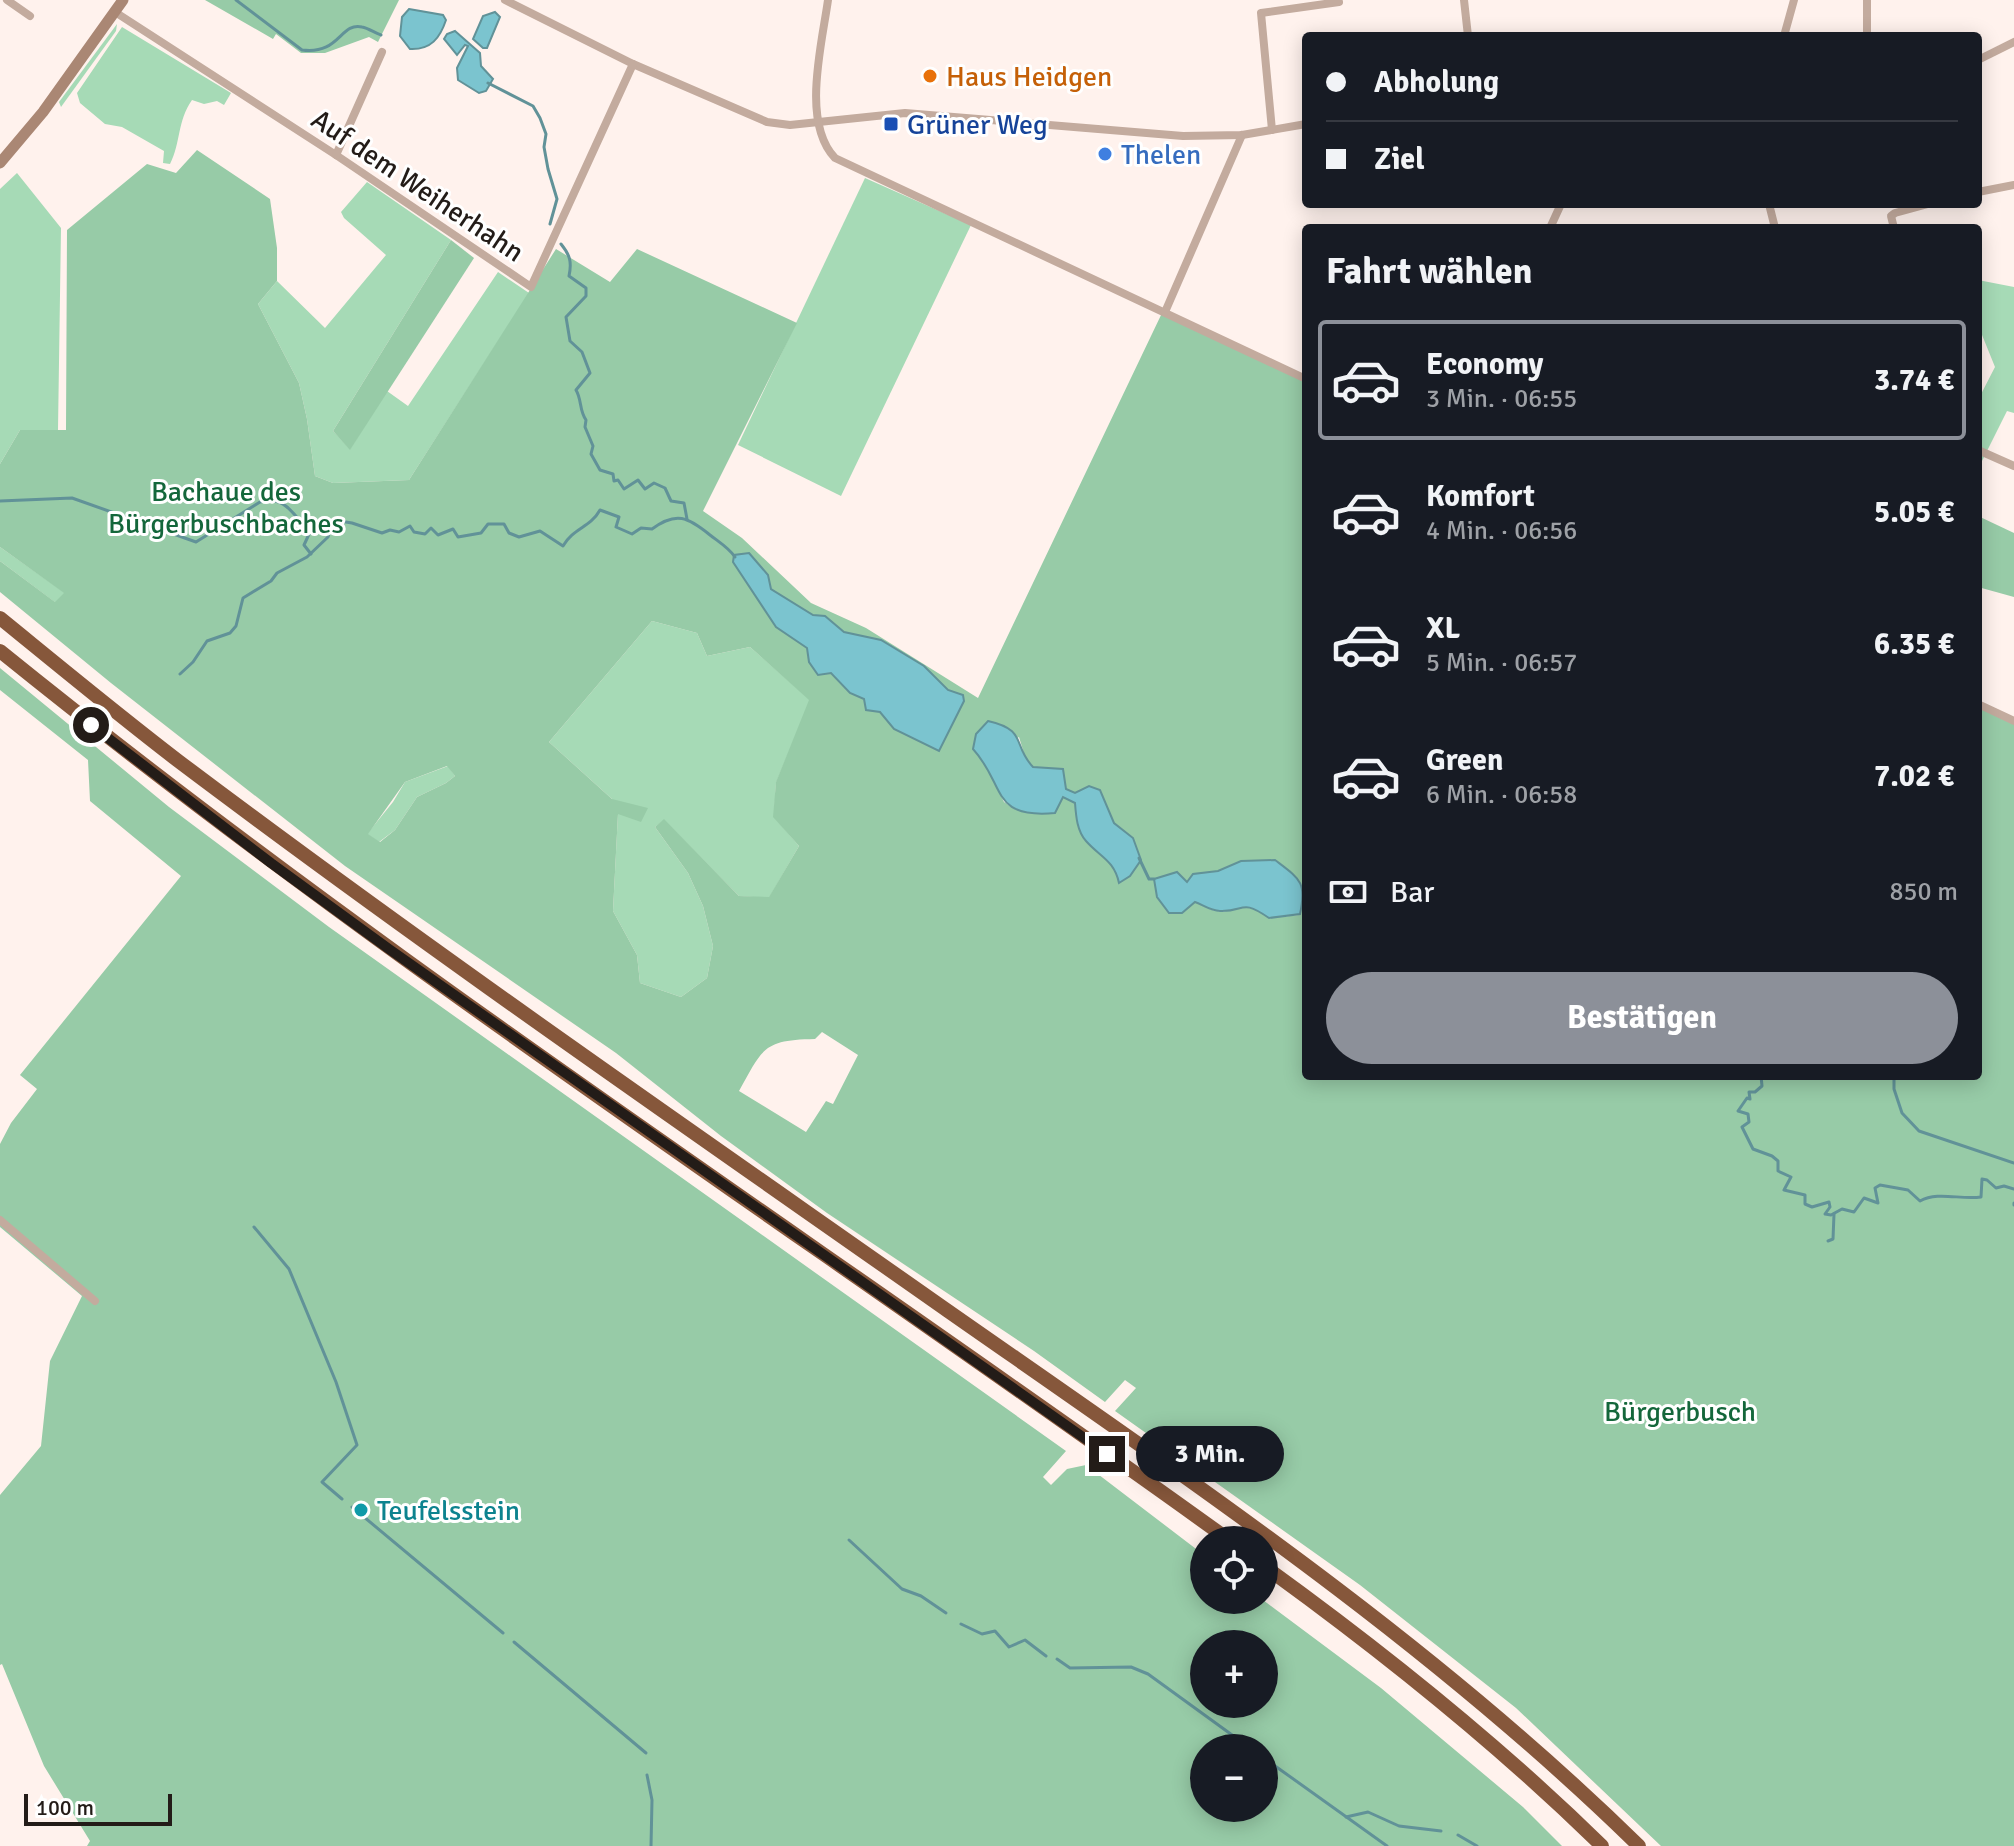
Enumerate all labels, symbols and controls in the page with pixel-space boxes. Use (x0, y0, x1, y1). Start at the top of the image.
place label: Haus Heidgen (946, 60, 1112, 94)
text: Abholung (1374, 64, 1499, 101)
marker: Haus Heidgen (921, 67, 939, 85)
street label: Auf dem Weiherhahn (305, 102, 530, 269)
place label: Grüner Weg (907, 108, 1048, 142)
marker: Grüner Weg (882, 115, 900, 133)
place label: Thelen (1121, 138, 1201, 172)
text: Ziel (1374, 141, 1425, 178)
marker: Thelen (1096, 145, 1114, 163)
text: Fahrt wählen (1326, 249, 1532, 294)
icon: car (1330, 344, 1402, 416)
text: Economy (1426, 346, 1543, 383)
text: 3.74 € (1874, 362, 1954, 399)
text: 3 Min. · 06:55 (1426, 383, 1577, 415)
park label: Bachaue des Bürgerbuschbaches (108, 475, 344, 541)
icon: car (1330, 476, 1402, 548)
text: Komfort (1426, 478, 1535, 515)
text: 5.05 € (1874, 494, 1954, 531)
text: 4 Min. · 06:56 (1426, 515, 1577, 547)
icon: car (1330, 608, 1402, 680)
text: XL (1426, 610, 1460, 647)
text: 6.35 € (1874, 626, 1954, 663)
text: 5 Min. · 06:57 (1426, 647, 1577, 679)
route start (73, 707, 109, 743)
icon: car (1330, 740, 1402, 812)
text: Green (1426, 742, 1503, 779)
text: 7.02 € (1874, 758, 1954, 795)
text: 6 Min. · 06:58 (1426, 779, 1577, 811)
icon: cash (1326, 870, 1370, 914)
text: Bar (1390, 874, 1434, 911)
text: 850 m (1889, 876, 1958, 908)
button: Bestätigen (1326, 972, 1958, 1064)
park label: Bürgerbusch (1604, 1395, 1756, 1429)
callout: 3 Min. (1135, 1426, 1283, 1482)
route end (1089, 1436, 1125, 1472)
text: 3 Min. (1175, 1438, 1245, 1470)
place label: Teufelsstein (377, 1494, 520, 1528)
marker: Teufelsstein (352, 1501, 370, 1519)
map controls (1190, 1526, 1278, 1822)
button: locate (1190, 1526, 1278, 1614)
button: + (1190, 1630, 1278, 1718)
button: − (1190, 1734, 1278, 1822)
scale bar (24, 1790, 172, 1826)
text: 100 m (36, 1794, 94, 1821)

